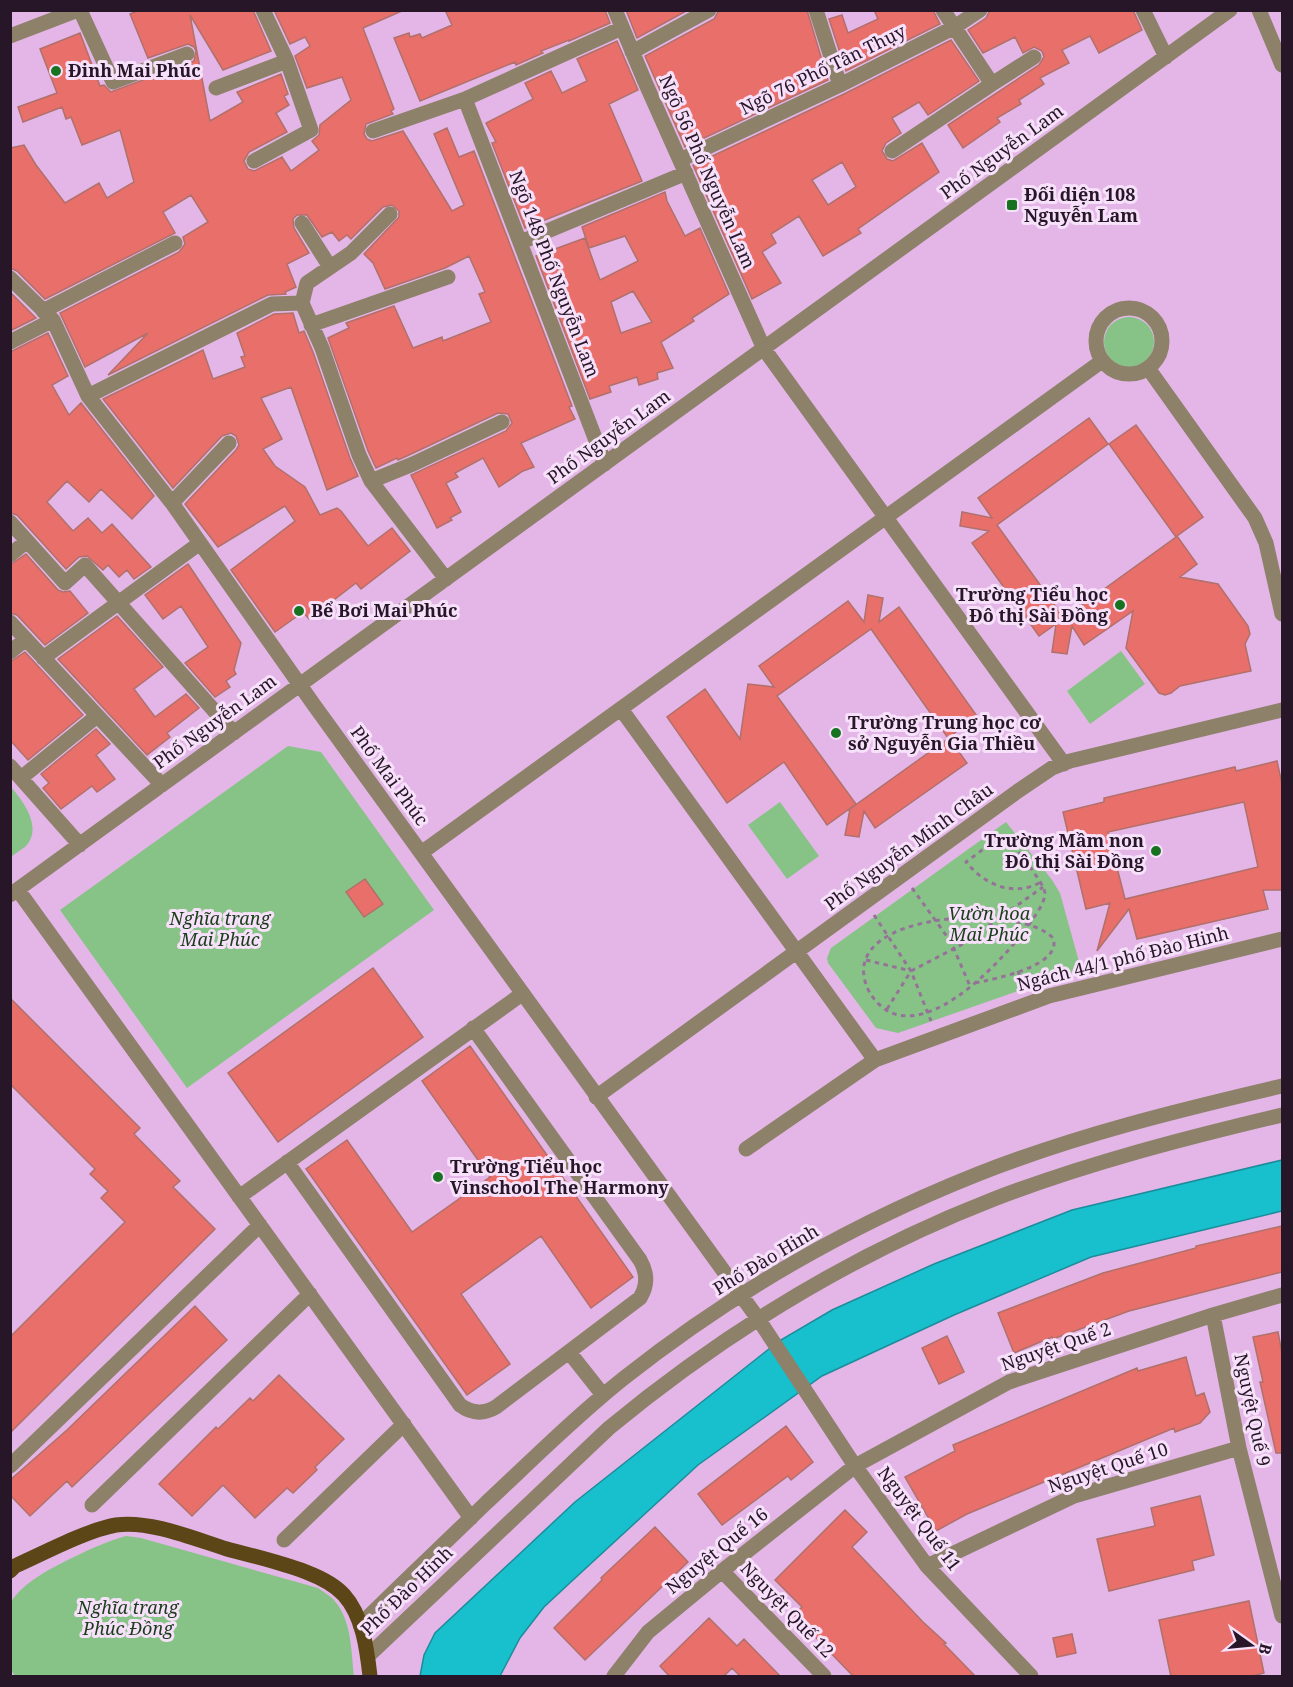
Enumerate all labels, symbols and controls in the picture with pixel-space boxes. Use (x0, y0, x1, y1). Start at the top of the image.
street label: Ngõ 76 Phố Tân Thụy (736, 18, 910, 120)
place label: Đinh Mai Phúc (68, 58, 201, 82)
marker: Đinh Mai Phúc (49, 64, 63, 78)
street label: Ngõ 56 Phố Nguyễn Lam (654, 71, 762, 272)
street label: Phố Nguyễn Lam (935, 98, 1068, 204)
street label: Ngõ 148 Phố Nguyễn Lam (504, 167, 606, 381)
place label: Đối diện 108 Nguyễn Lam (1024, 182, 1138, 227)
marker: Đối diện 108 Nguyễn Lam (1005, 198, 1019, 212)
street label: Phố Nguyễn Lam (542, 383, 675, 489)
place label: Trường Tiểu học Đô thị Sài Đồng (956, 582, 1109, 627)
place label: Bể Bơi Mai Phúc (311, 598, 458, 622)
marker: Trường Tiểu học Đô thị Sài Đồng (1113, 598, 1127, 612)
marker: Bể Bơi Mai Phúc (292, 604, 306, 618)
street label: Phố Nguyễn Lam (148, 668, 281, 774)
place label: Trường Trung học cơ sở Nguyễn Gia Thiều (848, 710, 1041, 755)
street label: Phố Mai Phúc (346, 721, 434, 830)
marker: Trường Trung học cơ sở Nguyễn Gia Thiều (829, 726, 843, 740)
street label: Phố Nguyễn Minh Châu (819, 777, 998, 915)
place label: Trường Mầm non Đô thị Sài Đồng (984, 828, 1145, 873)
marker: Trường Mầm non Đô thị Sài Đồng (1149, 844, 1163, 858)
park label: Vườn hoa Mai Phúc (948, 901, 1031, 946)
park label: Nghĩa trang Mai Phúc (169, 906, 271, 951)
street label: Ngách 44/1 phố Đào Hinh (1014, 920, 1231, 996)
place label: Trường Tiểu học Vinschool The Harmony (450, 1154, 669, 1199)
marker: Trường Tiểu học Vinschool The Harmony (431, 1170, 445, 1184)
street label: Phố Đào Hinh (708, 1218, 823, 1300)
street label: Nguyệt Quế 2 (997, 1316, 1114, 1376)
street label: Nguyệt Quế 9 (1229, 1351, 1277, 1468)
street label: Nguyệt Quế 10 (1045, 1436, 1171, 1498)
street label: Nguyệt Quế 11 (873, 1461, 967, 1575)
street label: Nguyệt Quế 16 (660, 1502, 772, 1599)
street label: Phố Đào Hinh (355, 1540, 457, 1640)
street label: Nguyệt Quế 12 (736, 1556, 840, 1663)
park label: Nghĩa trang Phúc Đồng (77, 1595, 179, 1640)
north arrow (1221, 1615, 1281, 1675)
text: B (1253, 1641, 1278, 1657)

